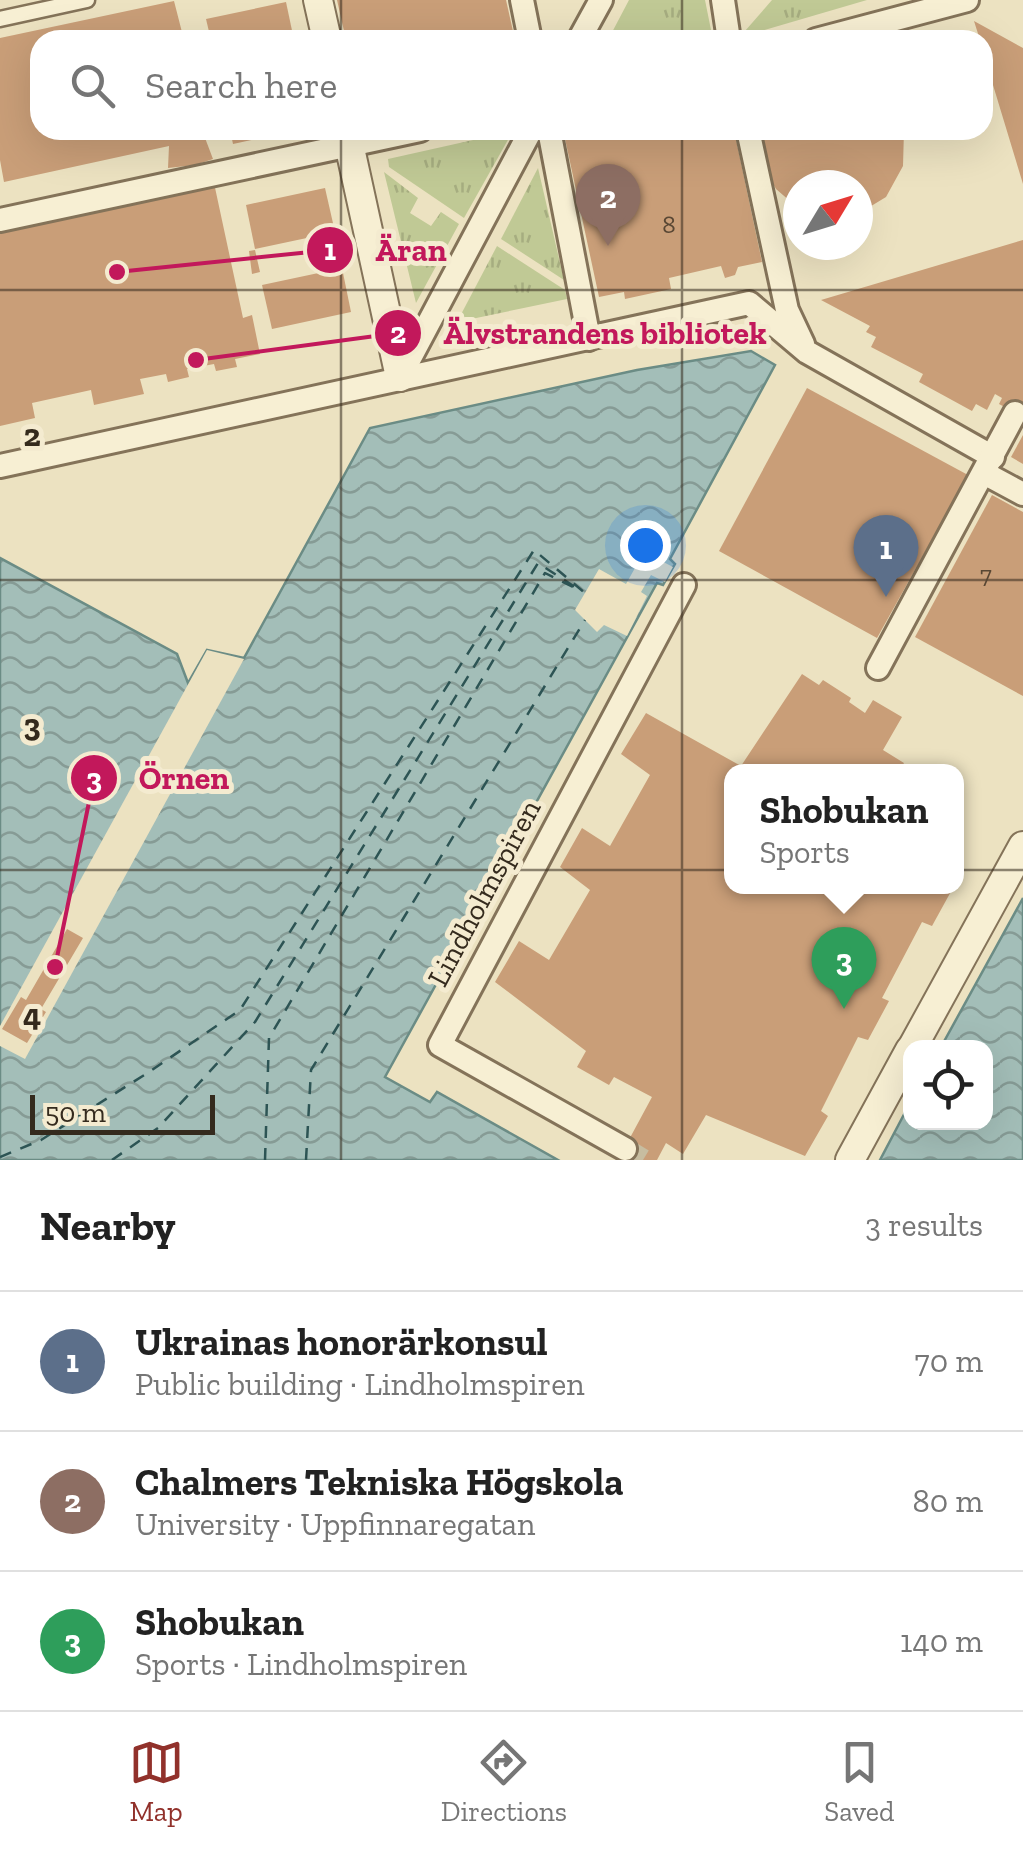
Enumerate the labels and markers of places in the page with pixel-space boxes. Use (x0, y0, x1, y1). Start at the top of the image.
pin: 2 (576, 164, 640, 246)
callout: Äran (305, 219, 467, 281)
callout: Älvstrandens bibliotek (373, 302, 786, 364)
pin: 1 (854, 514, 918, 597)
callout: Örnen (69, 747, 249, 809)
pin: 3 (812, 926, 876, 1009)

